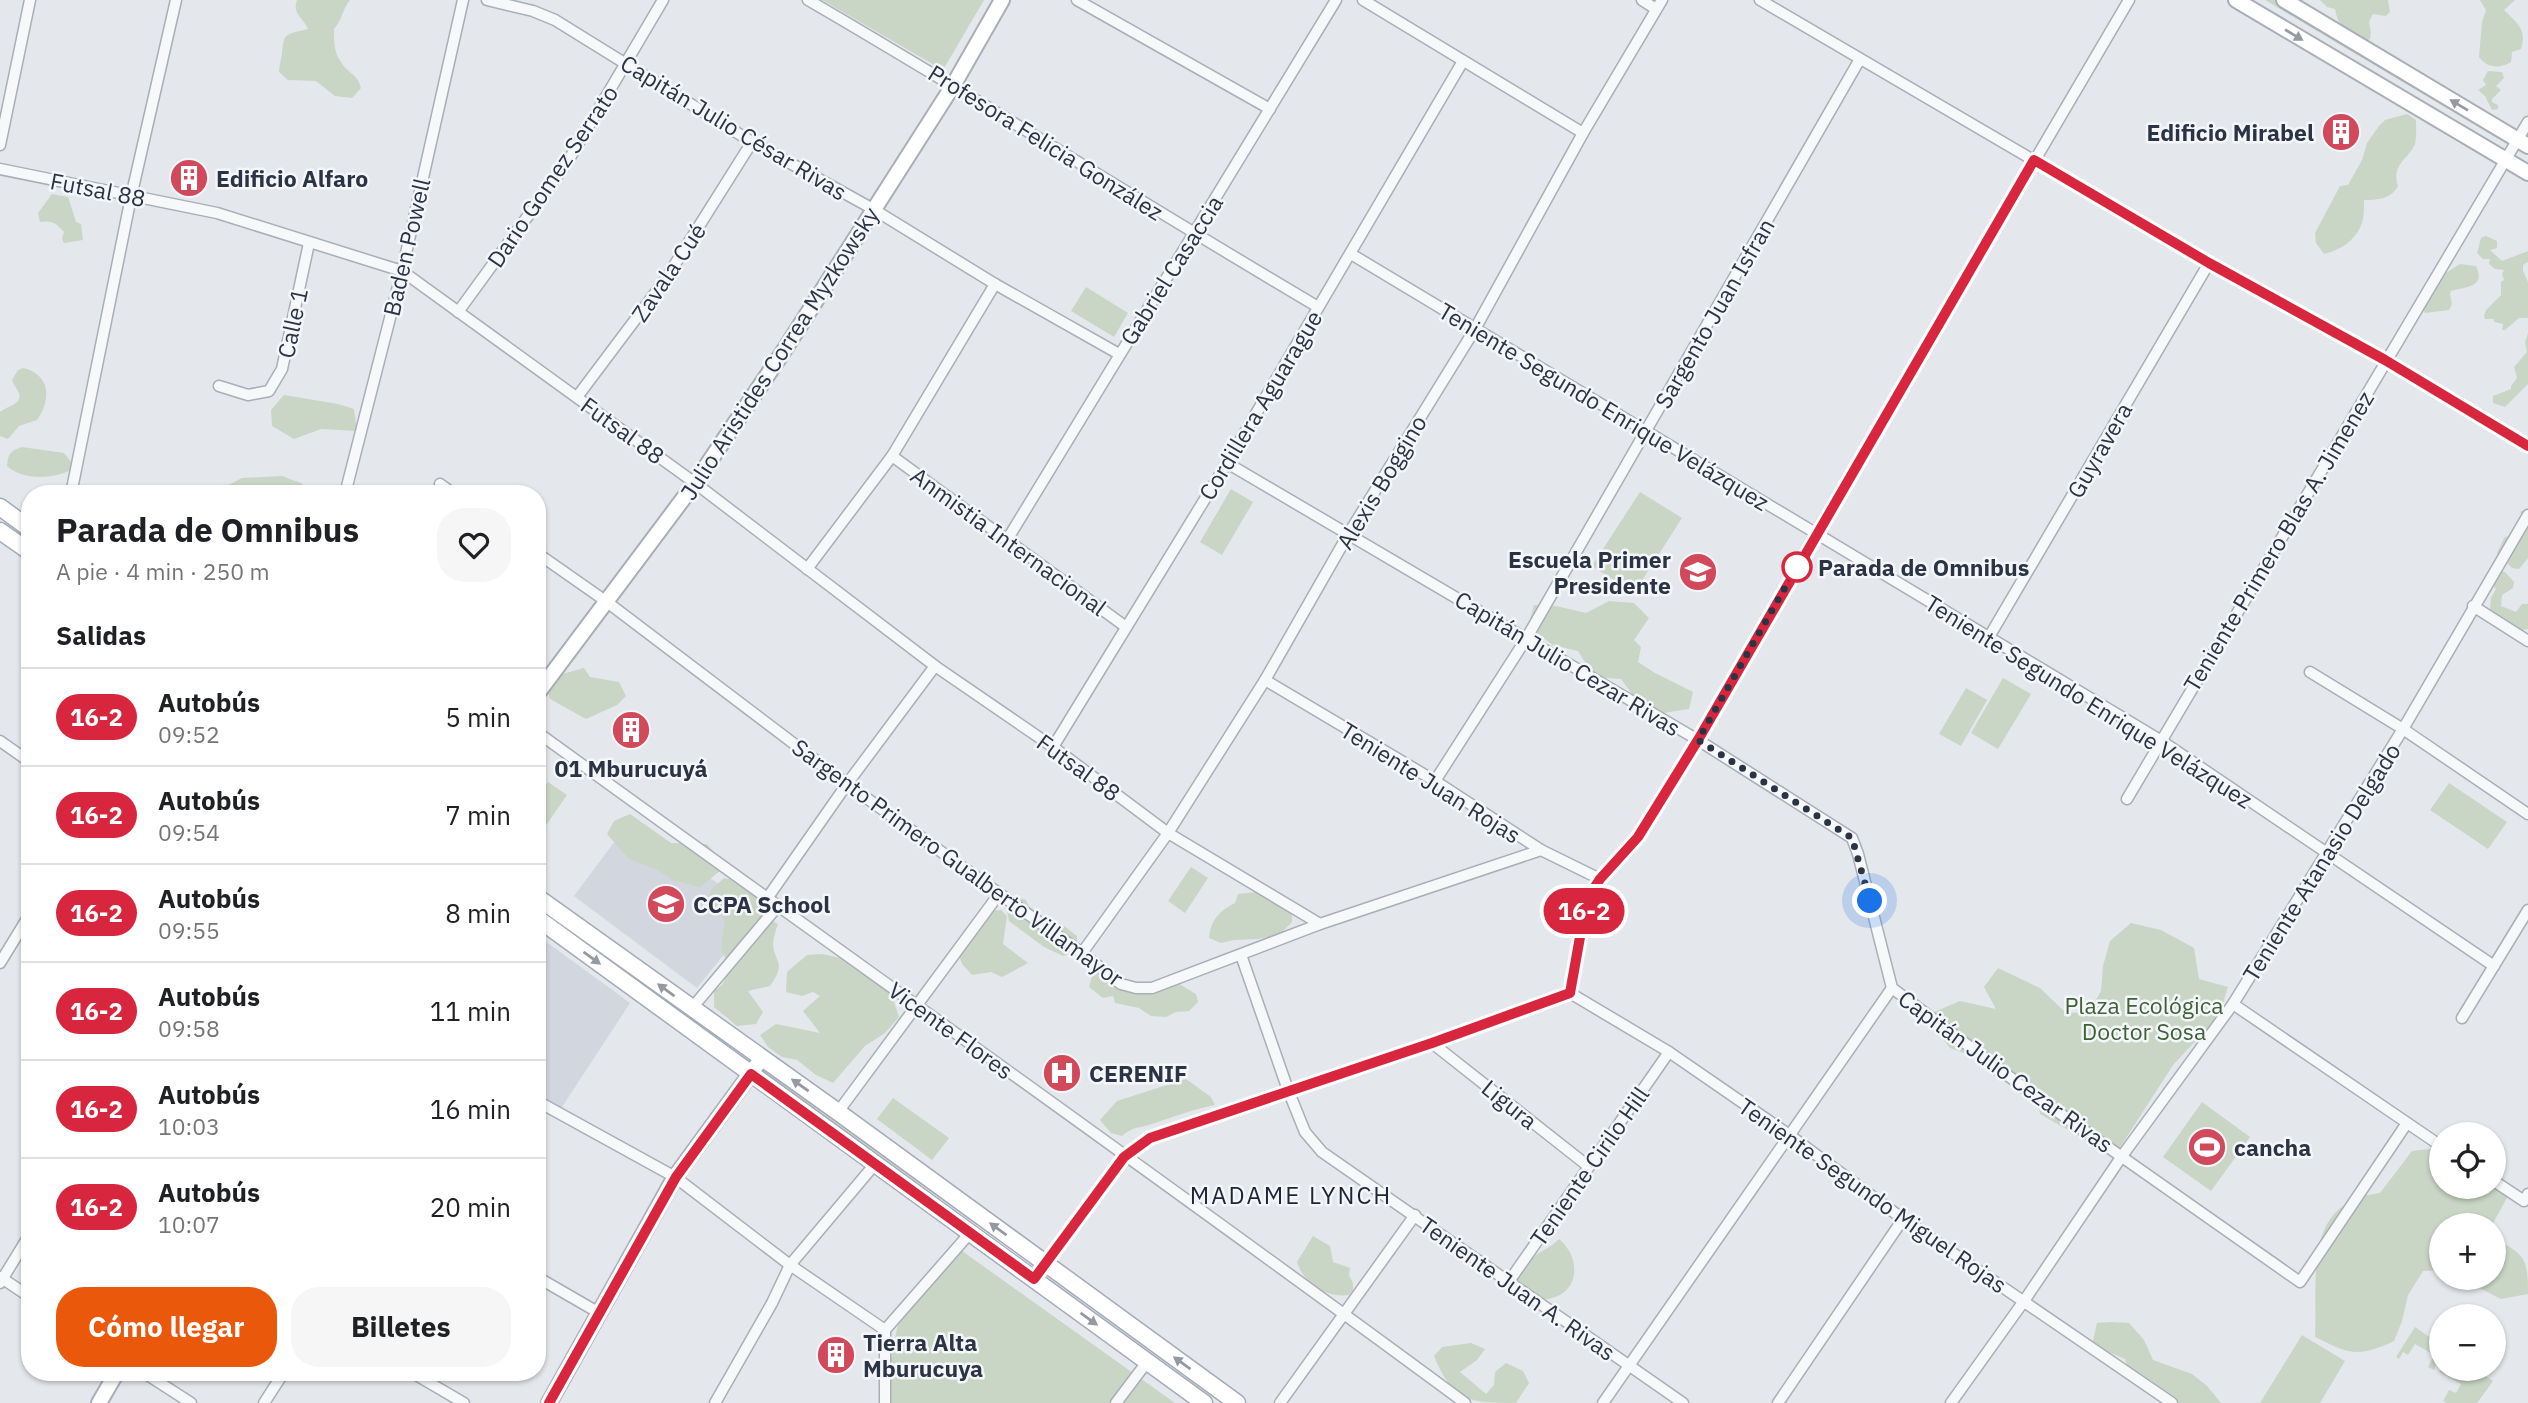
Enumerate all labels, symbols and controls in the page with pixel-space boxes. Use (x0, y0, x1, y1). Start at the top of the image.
one-way arrow (2285, 29, 2304, 41)
street label: Capitán Julio César Rivas (615, 47, 853, 207)
street label: Profesora Felicia González (923, 57, 1169, 227)
street label: Dario Gomez Serrato (480, 79, 624, 273)
one-way arrow (2449, 99, 2468, 111)
building icon: Edificio Mirabel (2320, 111, 2362, 153)
place label: Edificio Mirabel (2147, 117, 2314, 147)
building icon: Edificio Alfaro (168, 157, 210, 199)
place label: Edificio Alfaro (216, 163, 368, 193)
street label: Futsal 88 (48, 165, 148, 213)
street label: Baden Powell (376, 175, 436, 319)
street label: Gabriel Casaccia (1113, 189, 1229, 351)
street label: Julio Aristides Correa Myzkowsky (673, 200, 885, 505)
street label: Sargento Juan Isfran (1647, 213, 1781, 413)
street label: Zavala Cué (624, 217, 712, 327)
street label: Calle 1 (270, 285, 314, 361)
street label: Teniente Segundo Enrique Velázquez (1433, 295, 1775, 517)
street label: Cordillera Aguarague (1191, 305, 1329, 505)
street label: Teniente Primero Blas A. Jimenez (2176, 385, 2380, 697)
street label: Futsal 88 (575, 390, 671, 470)
street label: Guyravera (2060, 397, 2138, 503)
street label: Alexis Boggino (1329, 409, 1433, 555)
street label: Anmistia Internacional (905, 460, 1113, 622)
text: Parada de Omnibus (56, 508, 359, 551)
button: heart (437, 508, 511, 582)
place label: Escuela Primer Presidente (1508, 544, 1671, 600)
school or university icon: Escuela Primer Presidente (1677, 551, 1719, 593)
marker: Parada de Omnibus (1782, 552, 1812, 582)
place label: Parada de Omnibus (1818, 552, 2029, 582)
text: A pie · 4 min · 250 m (56, 556, 270, 586)
street label: Capitán Julio Cezar Rivas (1450, 584, 1686, 742)
street label: Teniente Segundo Enrique Velázquez (1920, 588, 2258, 814)
text: Salidas (56, 618, 146, 652)
text: Autobús (158, 685, 260, 719)
text: 5 min (445, 700, 511, 734)
text: 16-2 (70, 701, 123, 733)
building icon: 01 Mburucuyá (610, 709, 652, 751)
street label: Teniente Juan Rojas (1335, 714, 1527, 850)
text: 09:52 (158, 719, 220, 749)
street label: Futsal 88 (1031, 727, 1127, 807)
street label: Sargento Primero Gualberto Villamayor (786, 732, 1130, 993)
street label: Teniente Atanasio Delgado (2235, 737, 2407, 987)
place label: 01 Mburucuyá (554, 753, 708, 783)
text: Autobús (158, 783, 260, 817)
text: 7 min (445, 798, 511, 832)
text: 16-2 (70, 799, 123, 831)
text: 09:54 (158, 817, 220, 847)
text: Autobús (158, 881, 260, 915)
school or university icon: CCPA School (645, 883, 687, 925)
your location (1852, 883, 1887, 918)
line badge: 16-2 (1535, 888, 1633, 934)
place label: CCPA School (693, 889, 830, 919)
text: 16-2 (1558, 895, 1610, 927)
text: 8 min (445, 896, 511, 930)
text: 16-2 (70, 897, 123, 929)
text: 09:55 (158, 915, 220, 945)
one-way arrow (583, 951, 601, 966)
street label: Vicente Flores (883, 975, 1019, 1085)
text: Autobús (158, 979, 260, 1013)
one-way arrow (657, 983, 676, 997)
street label: Capitán Julio Cezar Rivas (1893, 983, 2119, 1159)
park label: Plaza Ecológica Doctor Sosa (2064, 990, 2224, 1046)
text: 11 min (430, 994, 511, 1028)
text: 16-2 (70, 995, 123, 1027)
text: 09:58 (158, 1013, 220, 1043)
hospital icon: CERENIF (1041, 1052, 1083, 1094)
place label: CERENIF (1089, 1058, 1187, 1088)
street label: Ligura (1476, 1073, 1544, 1135)
text: Autobús (158, 1077, 260, 1111)
one-way arrow (791, 1078, 809, 1092)
street label: Teniente Cirilo Hill (1523, 1080, 1655, 1252)
street label: Teniente Segundo Miguel Rojas (1733, 1091, 2013, 1299)
text: 16 min (430, 1092, 511, 1126)
text: 16-2 (70, 1093, 123, 1125)
text: 10:03 (158, 1111, 220, 1141)
map controls (2429, 1122, 2506, 1381)
button: locate (2429, 1122, 2506, 1199)
sports icon: cancha (2186, 1126, 2228, 1168)
place label: cancha (2234, 1132, 2311, 1162)
text: Autobús (158, 1175, 260, 1209)
district label: MADAME LYNCH (1190, 1179, 1392, 1211)
text: 20 min (430, 1190, 511, 1224)
text: 16-2 (70, 1191, 123, 1223)
text: 10:07 (158, 1209, 220, 1239)
street label: Teniente Juan A. Rivas (1414, 1209, 1622, 1367)
button: + (2429, 1213, 2506, 1290)
one-way arrow (989, 1222, 1007, 1236)
button: Cómo llegar (56, 1287, 277, 1367)
button: Billetes (291, 1287, 511, 1367)
button: − (2429, 1304, 2506, 1381)
one-way arrow (1080, 1312, 1098, 1326)
place label: Tierra Alta Mburucuya (863, 1327, 983, 1383)
building icon: Tierra Alta Mburucuya (815, 1334, 857, 1376)
one-way arrow (1173, 1356, 1191, 1370)

